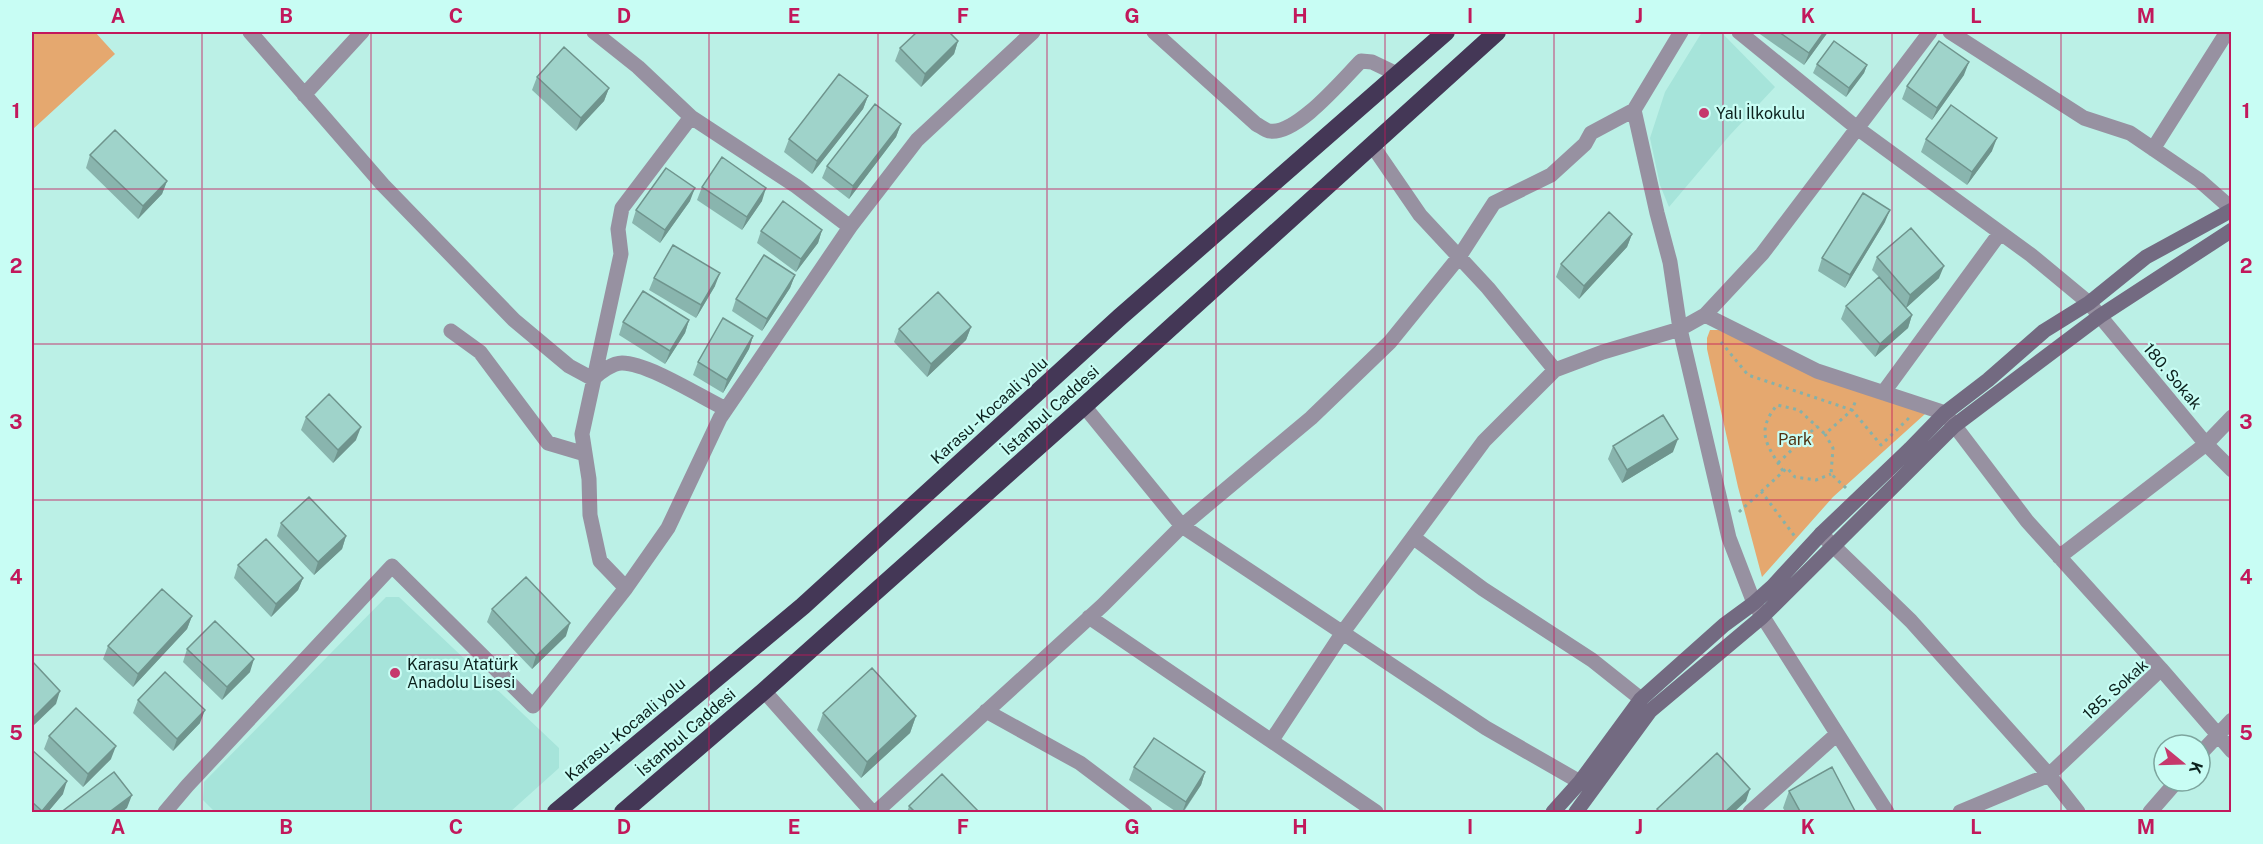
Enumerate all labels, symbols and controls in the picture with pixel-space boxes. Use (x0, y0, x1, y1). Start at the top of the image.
text: A (111, 4, 125, 28)
text: B (279, 4, 293, 28)
text: C (449, 4, 463, 28)
text: D (617, 4, 631, 28)
text: E (788, 4, 800, 28)
text: F (957, 4, 969, 28)
text: G (1124, 4, 1140, 28)
text: H (1292, 4, 1308, 28)
text: I (1467, 4, 1473, 28)
text: J (1635, 4, 1643, 28)
text: K (1801, 4, 1815, 28)
text: L (1970, 4, 1982, 28)
text: M (2137, 4, 2155, 28)
text: 1 (12, 99, 20, 123)
text: 1 (2242, 99, 2250, 123)
place label: Yalı İlkokulu (1716, 103, 1805, 123)
marker: Yalı İlkokulu (1697, 106, 1711, 120)
text: 2 (10, 254, 22, 278)
text: 2 (2240, 254, 2252, 278)
street label: 180. Sokak (2140, 339, 2206, 413)
street label: Karasu - Kocaali yolu (927, 353, 1052, 468)
street label: İstanbul Caddesi (997, 361, 1103, 459)
text: 3 (9, 410, 23, 434)
text: 3 (2239, 410, 2253, 434)
park label: Park (1778, 430, 1812, 449)
text: 4 (9, 565, 23, 589)
text: 4 (2239, 565, 2253, 589)
place label: Karasu Atatürk Anadolu Lisesi (407, 655, 519, 692)
street label: 185. Sokak (2079, 655, 2152, 723)
marker: Karasu Atatürk Anadolu Lisesi (388, 666, 402, 680)
street label: Karasu - Kocaali yolu (561, 674, 689, 785)
street label: İstanbul Caddesi (633, 684, 739, 780)
text: 5 (9, 721, 23, 745)
text: 5 (2239, 721, 2253, 745)
north arrow (2152, 733, 2212, 793)
text: K (2185, 759, 2207, 777)
text: A (111, 815, 125, 839)
text: B (279, 815, 293, 839)
text: C (449, 815, 463, 839)
text: D (617, 815, 631, 839)
text: E (788, 815, 800, 839)
text: F (957, 815, 969, 839)
text: G (1124, 815, 1140, 839)
text: H (1292, 815, 1308, 839)
text: I (1467, 815, 1473, 839)
text: J (1635, 815, 1643, 839)
text: K (1801, 815, 1815, 839)
text: L (1970, 815, 1982, 839)
text: M (2137, 815, 2155, 839)

